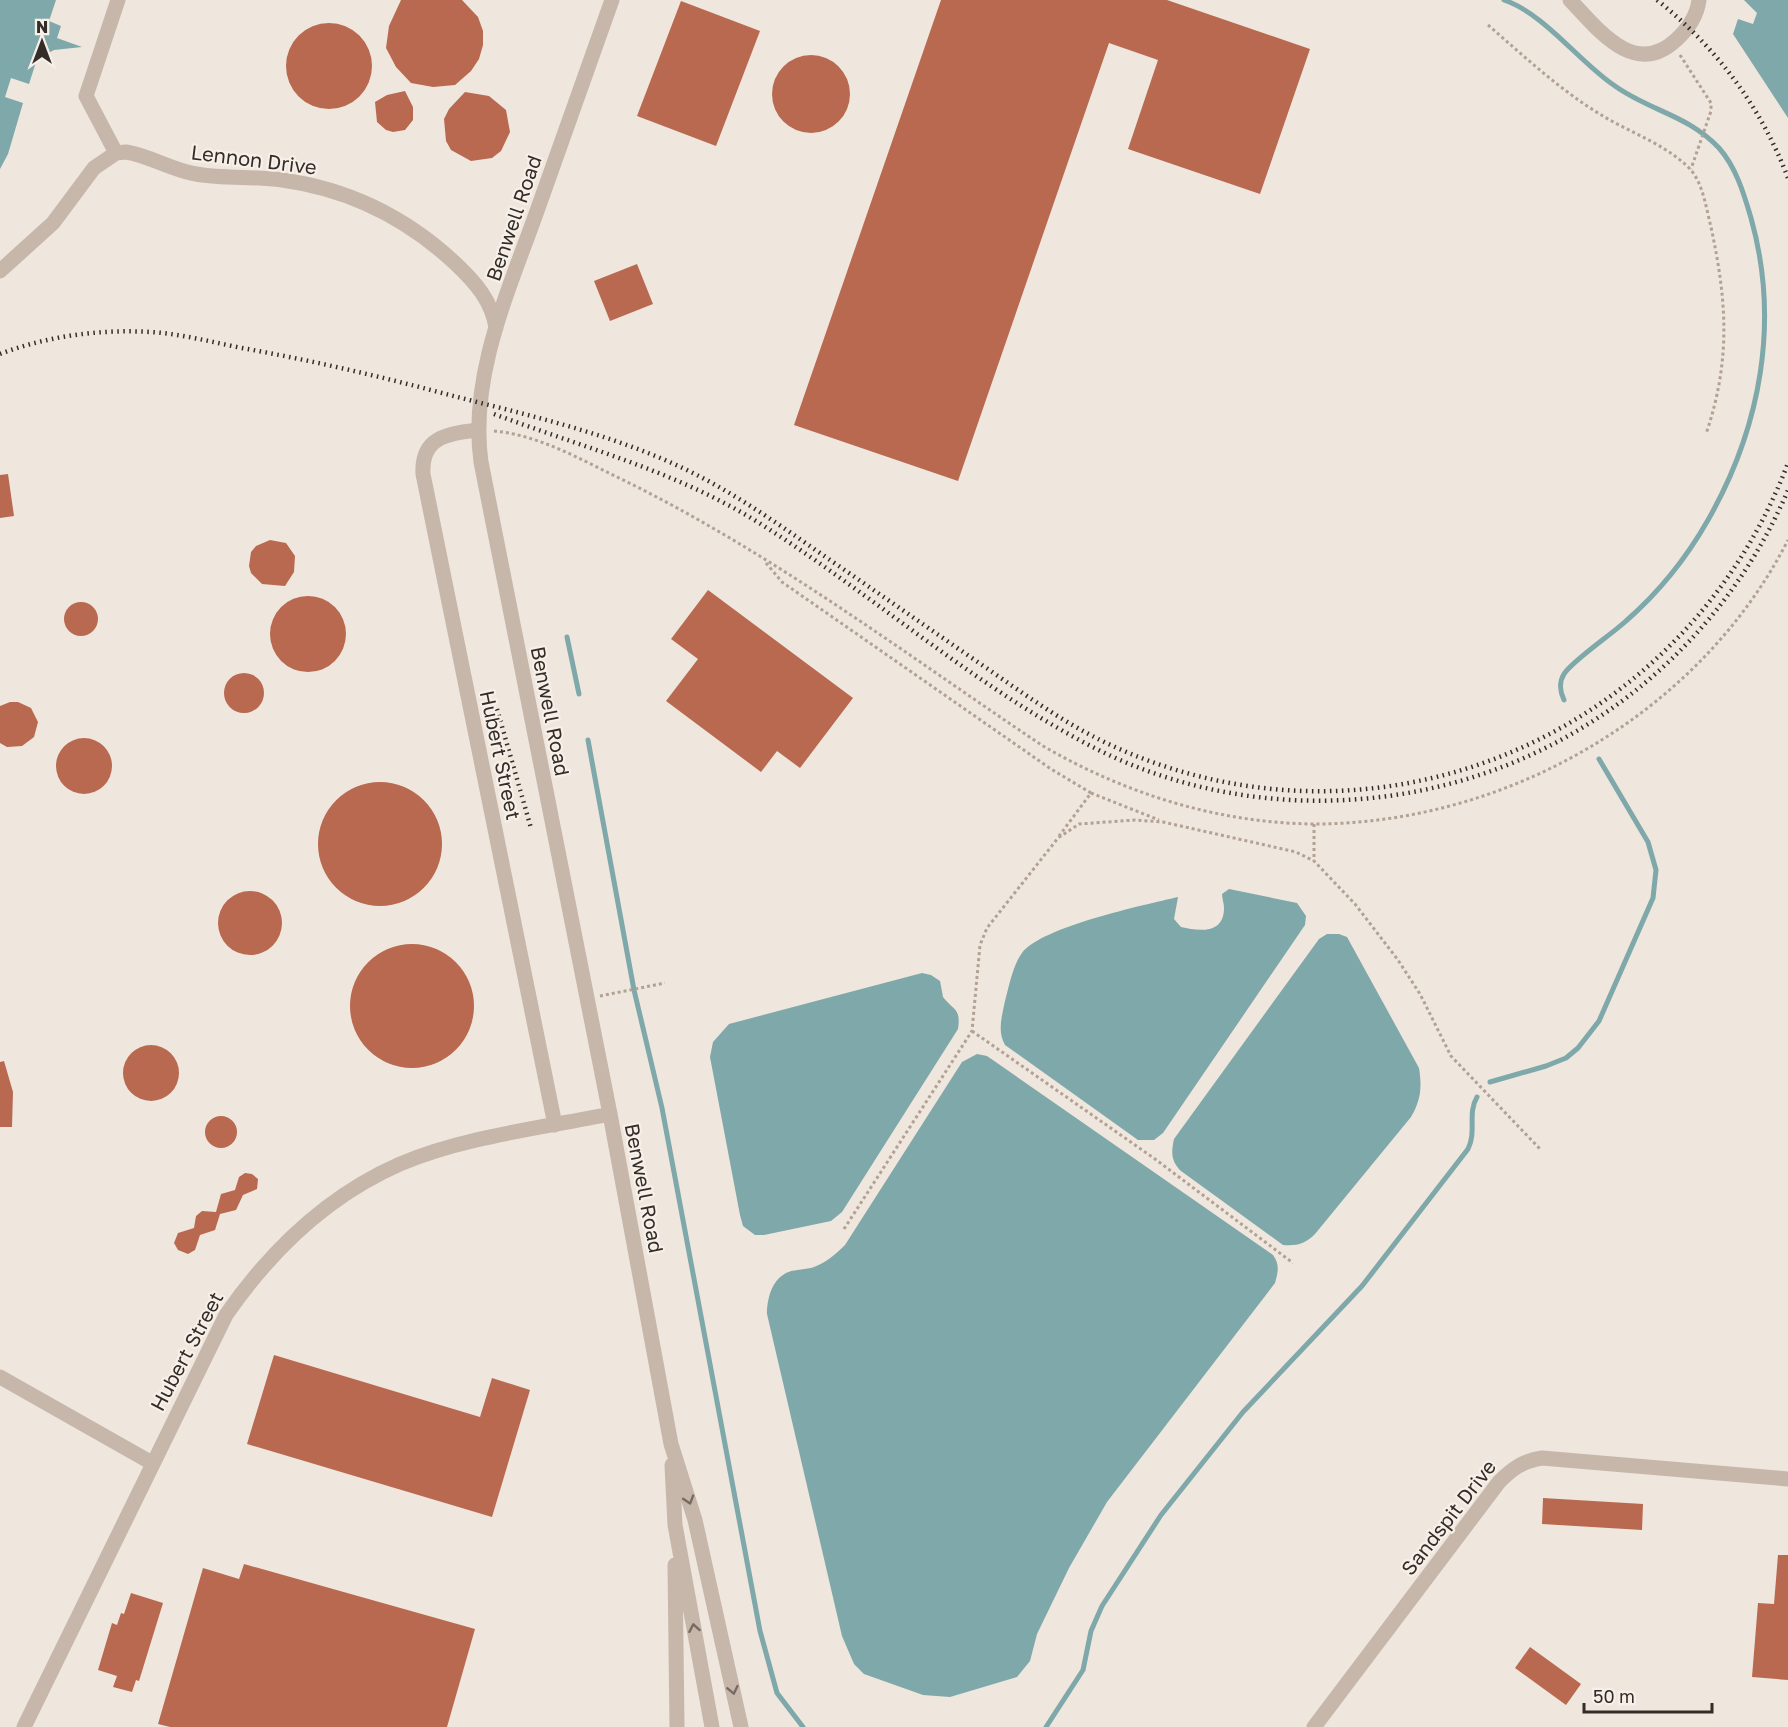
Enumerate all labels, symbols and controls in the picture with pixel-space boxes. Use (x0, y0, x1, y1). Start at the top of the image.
north arrow (12, 12, 72, 72)
text: N (36, 17, 48, 37)
street label: Lennon Drive (190, 139, 318, 179)
street label: Benwell Road (480, 152, 546, 284)
street label: Benwell Road (527, 644, 575, 778)
street label: Hubert Street (476, 688, 526, 822)
street label: Benwell Road (621, 1121, 669, 1255)
street label: Hubert Street (145, 1287, 227, 1415)
street label: Sandspit Drive (1396, 1455, 1500, 1579)
one-way arrow (682, 1494, 694, 1505)
one-way arrow (688, 1623, 701, 1633)
scale bar (1584, 1676, 1712, 1714)
one-way arrow (726, 1685, 739, 1695)
text: 50 m (1593, 1685, 1635, 1707)

